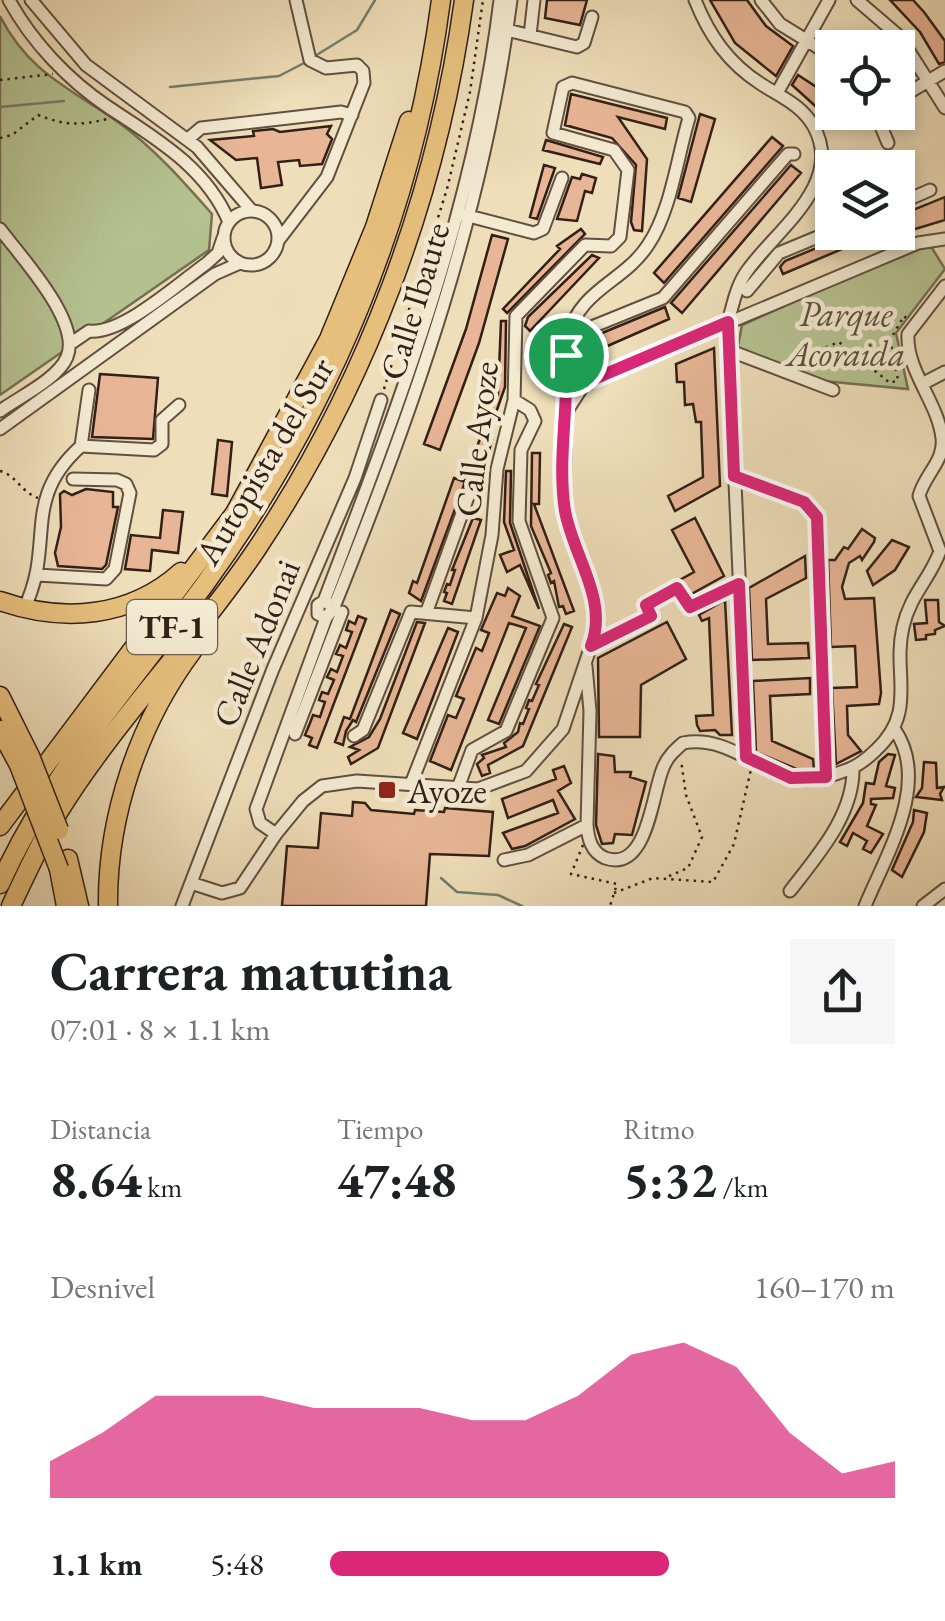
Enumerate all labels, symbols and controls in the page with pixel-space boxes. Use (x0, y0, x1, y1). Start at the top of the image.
map controls (815, 30, 915, 250)
button: locate (815, 30, 915, 130)
button: layers (815, 150, 915, 250)
street label: Calle Ibaute (369, 217, 459, 385)
park label: Parque Acoraida (784, 291, 905, 376)
pin (524, 313, 609, 398)
icon: arrive (539, 328, 594, 383)
street label: Autopista del Sur (184, 349, 344, 574)
street label: Calle Ayoze (444, 359, 508, 519)
street label: Calle Adonai (202, 553, 310, 733)
road number: TF-1 (127, 600, 217, 654)
place label: Ayoze (406, 768, 487, 813)
marker: Ayoze (376, 779, 398, 801)
text: Carrera matutina (50, 935, 452, 1006)
button: share (790, 939, 895, 1044)
text: 07:01 · 8 × 1.1 km (50, 1008, 270, 1050)
text: Distancia (50, 1111, 151, 1147)
text: Tiempo (337, 1111, 423, 1147)
text: Ritmo (623, 1111, 695, 1147)
text: 8.64 (50, 1147, 142, 1212)
text: 47:48 (337, 1147, 457, 1212)
text: 5:32 (623, 1147, 717, 1212)
text: km (142, 1169, 182, 1205)
text: /km (717, 1169, 768, 1205)
text: Desnivel (50, 1266, 155, 1308)
text: 160–170 m (754, 1266, 895, 1308)
text: 1.1 km (50, 1543, 143, 1585)
text: 5:48 (210, 1543, 264, 1585)

